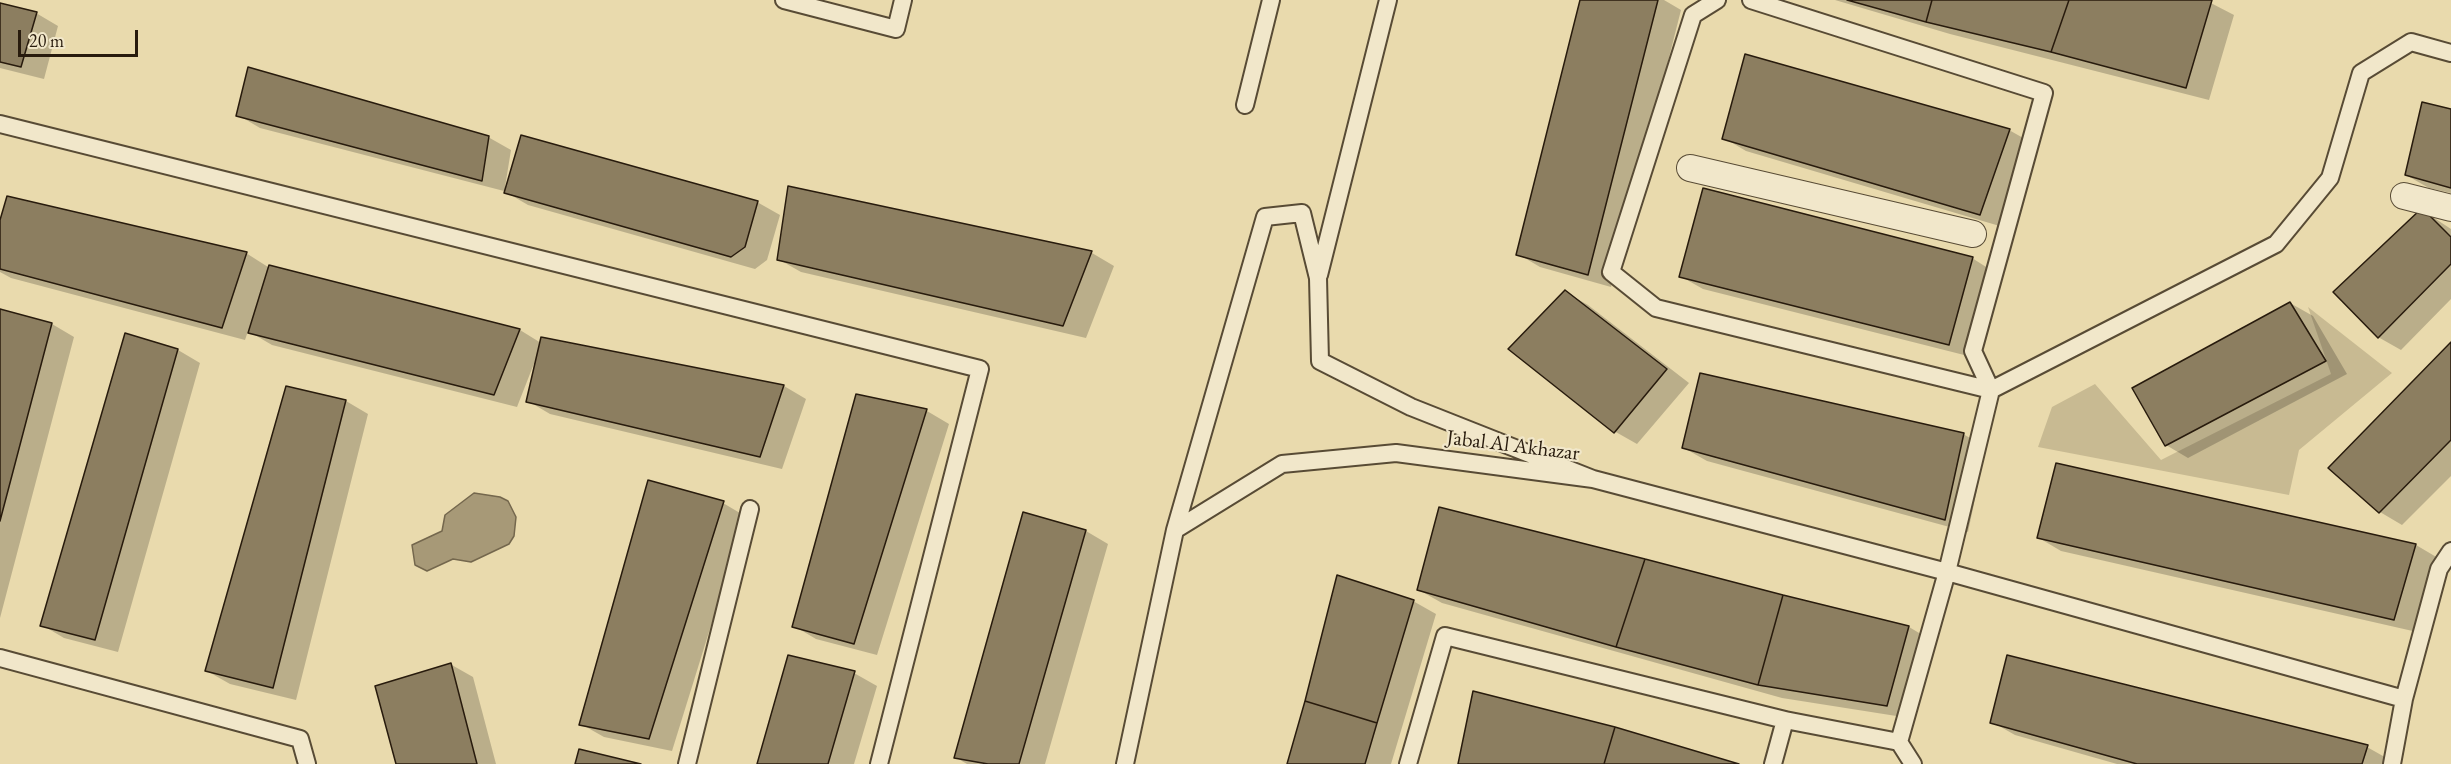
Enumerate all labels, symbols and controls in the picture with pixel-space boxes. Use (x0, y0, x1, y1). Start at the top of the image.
scale bar (21, 18, 141, 56)
text: 20 m (29, 29, 64, 52)
street label: Jabal Al Akhazar (1445, 425, 1581, 467)

